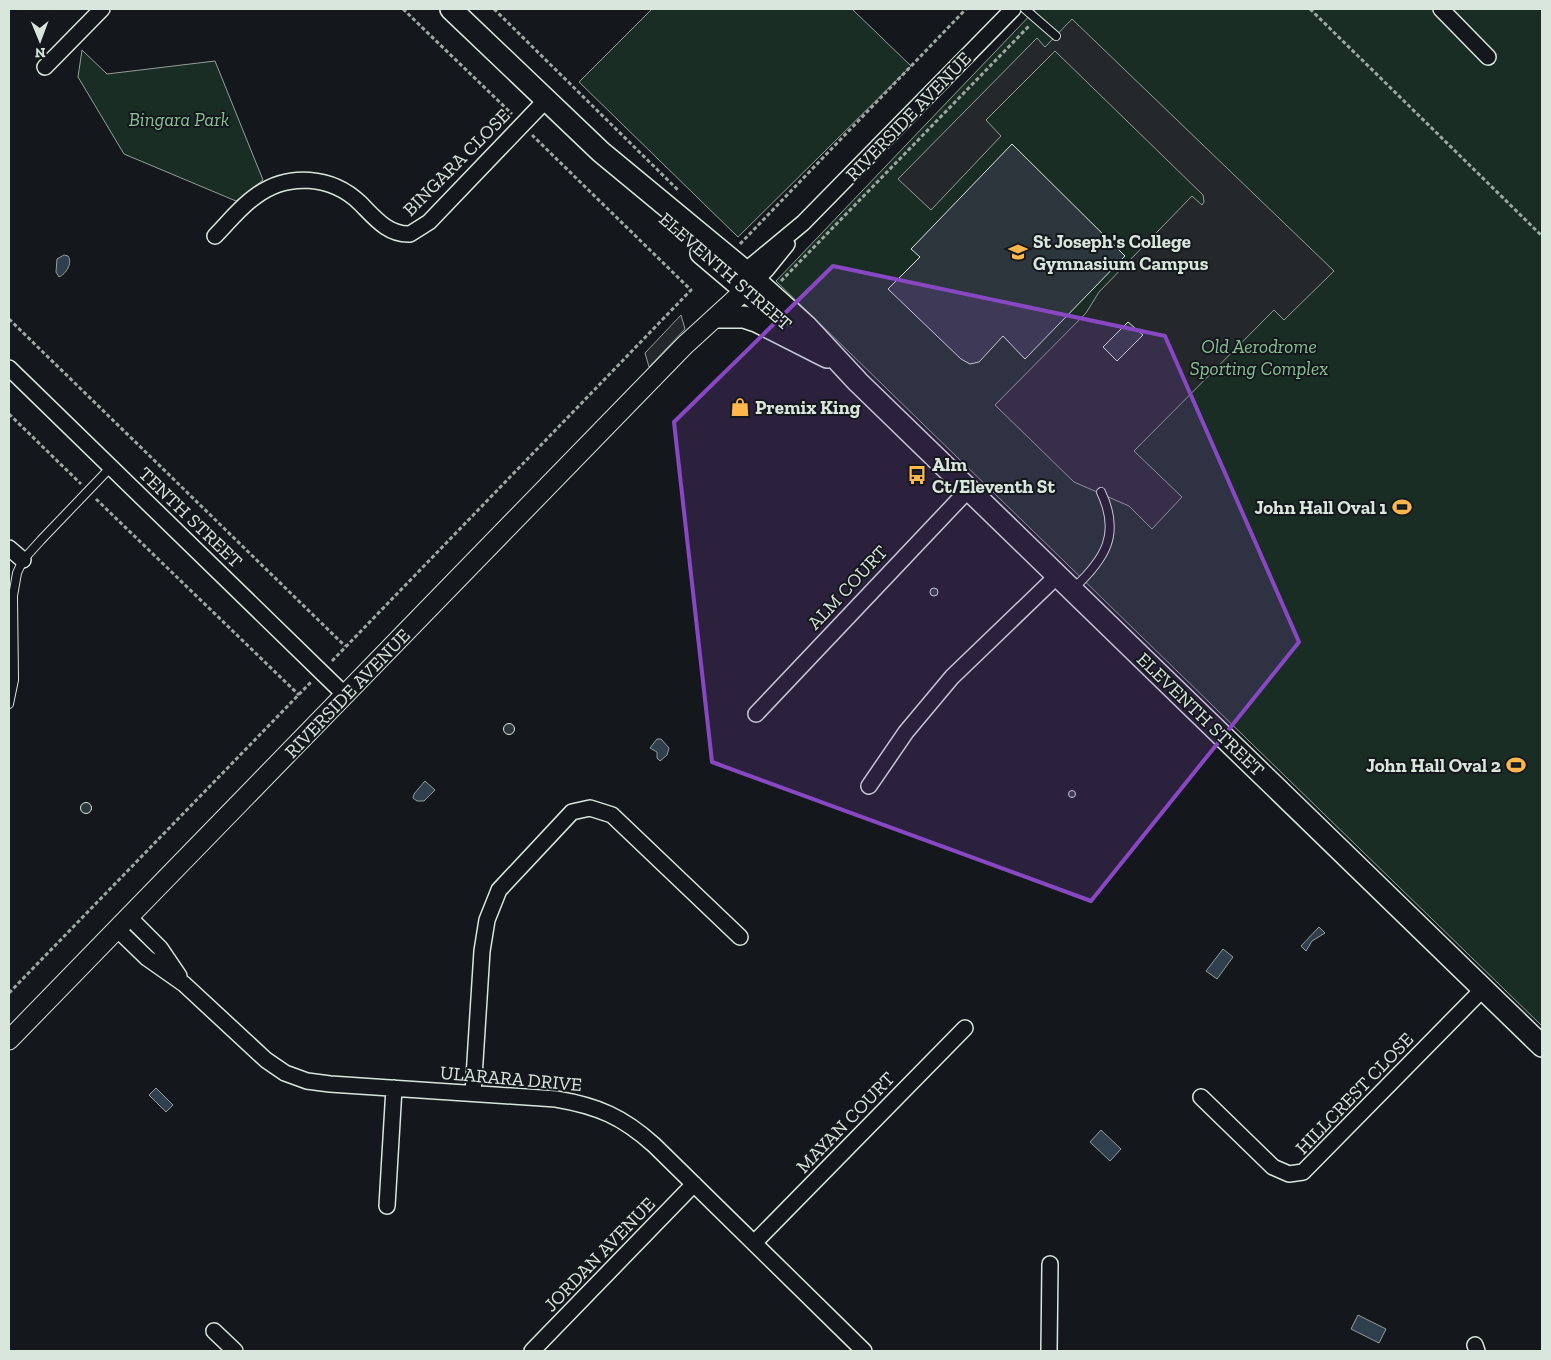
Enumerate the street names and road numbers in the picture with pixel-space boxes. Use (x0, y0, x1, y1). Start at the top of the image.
street label: RIVERSIDE AVENUE (841, 47, 976, 186)
street label: BINGARA CLOSE (398, 104, 515, 221)
street label: ELEVENTH STREET (655, 207, 797, 335)
street label: TENTH STREET (134, 462, 247, 573)
street label: ALM COURT (803, 540, 892, 634)
street label: RIVERSIDE AVENUE (280, 624, 415, 763)
street label: ELEVENTH STREET (1132, 648, 1269, 781)
street label: HILLCREST CLOSE (1291, 1028, 1418, 1159)
street label: ULARARA DRIVE (439, 1061, 583, 1096)
street label: MAYAN COURT (791, 1067, 899, 1178)
street label: JORDAN AVENUE (539, 1192, 660, 1316)

